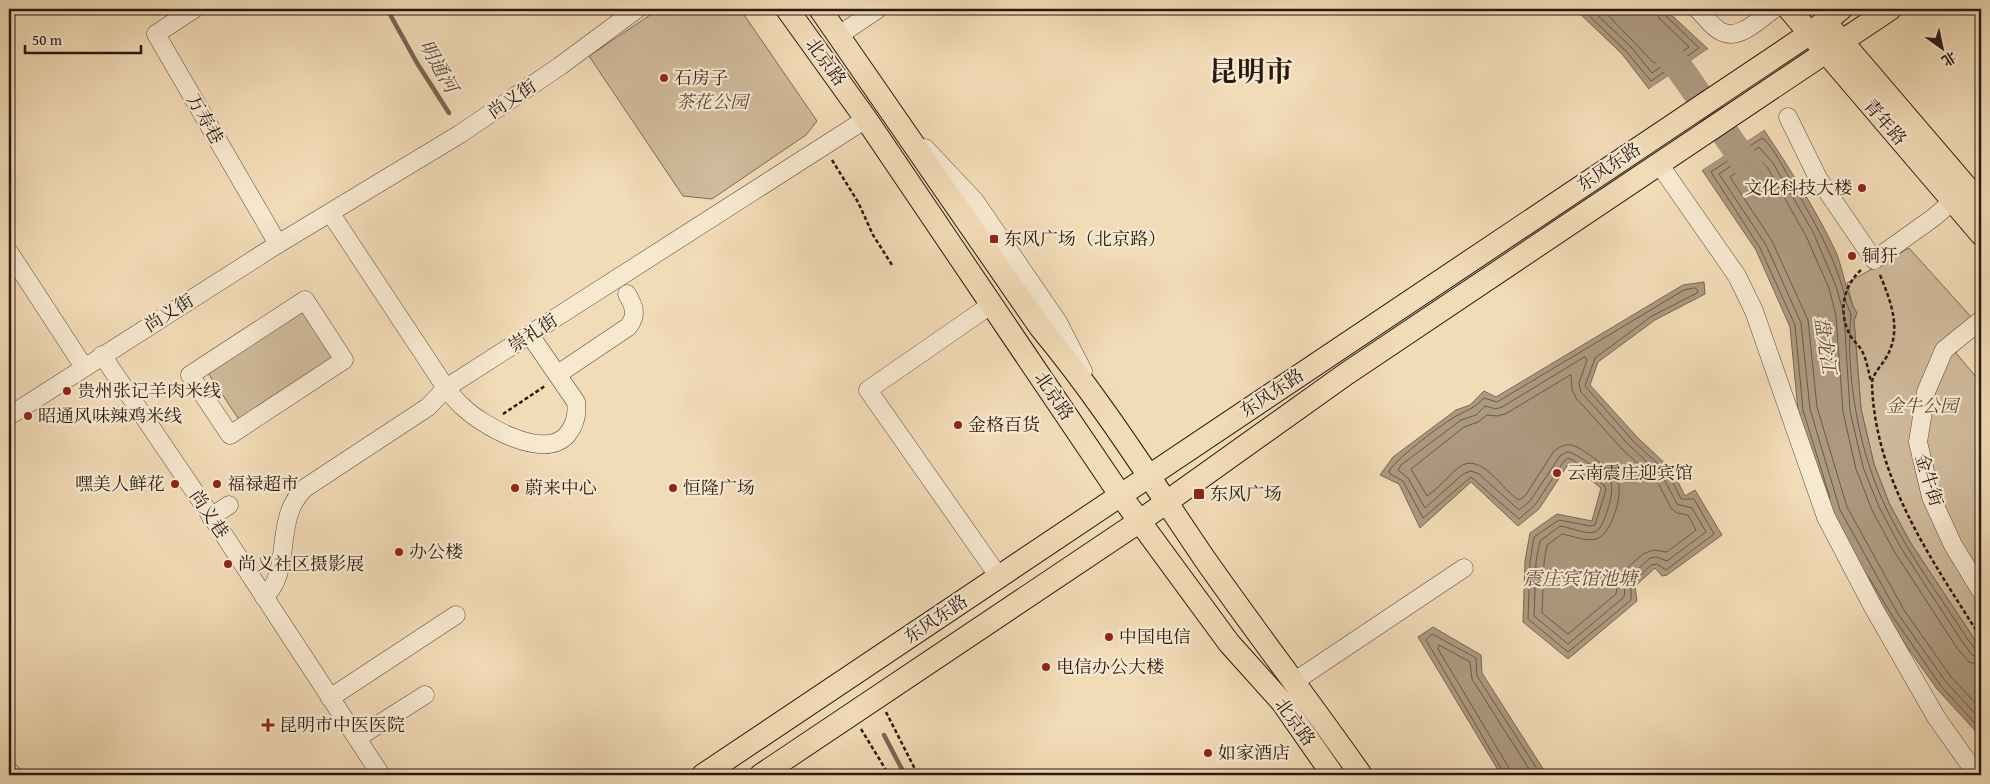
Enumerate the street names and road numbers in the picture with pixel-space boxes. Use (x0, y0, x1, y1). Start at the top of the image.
street label: 北京路 (800, 32, 853, 91)
street label: 尚义街 (482, 72, 542, 125)
street label: 万寿巷 (180, 89, 231, 149)
street label: 青年路 (1857, 92, 1913, 151)
street label: 东风东路 (1571, 135, 1646, 198)
street label: 尚义街 (139, 287, 199, 338)
street label: 崇礼街 (503, 307, 563, 359)
street label: 东风东路 (1234, 361, 1309, 424)
street label: 北京路 (1028, 366, 1081, 426)
street label: 金牛街 (1909, 450, 1950, 510)
street label: 尚义巷 (183, 484, 236, 544)
street label: 东风东路 (898, 587, 973, 650)
street label: 北京路 (1269, 692, 1322, 751)

